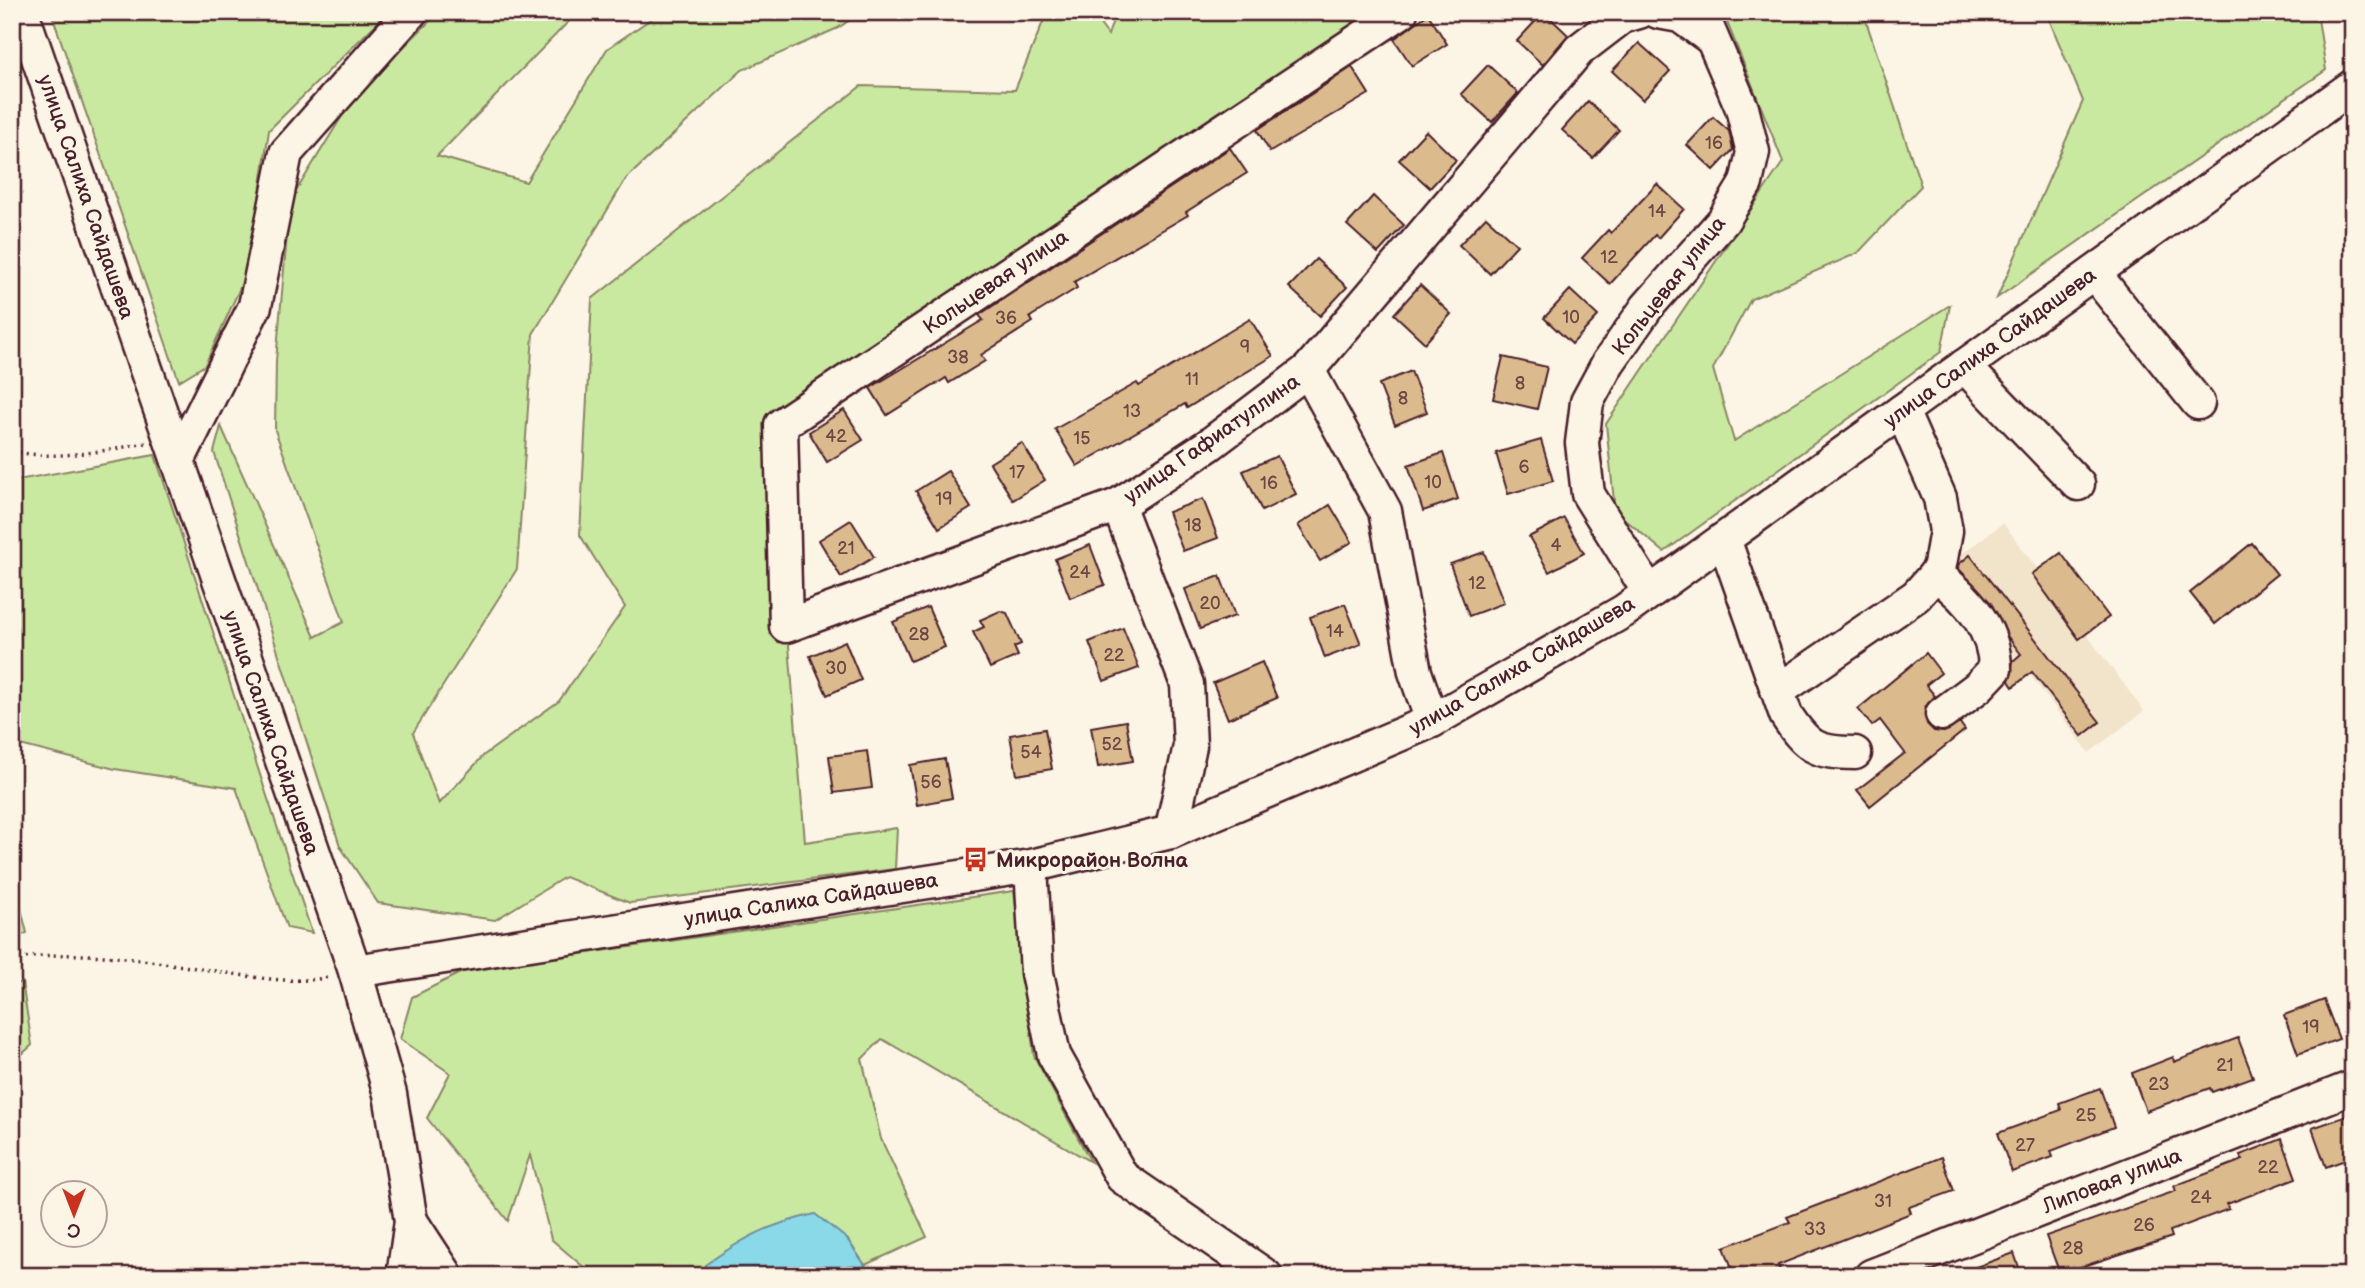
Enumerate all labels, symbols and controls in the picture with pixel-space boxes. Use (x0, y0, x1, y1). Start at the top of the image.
street label: улица Салиха Сайдашева (32, 72, 140, 323)
house number: 16 (1705, 133, 1723, 154)
house number: 14 (1648, 201, 1666, 222)
street label: Кольцевая улица (1607, 211, 1731, 360)
street label: Кольцевая улица (919, 224, 1074, 340)
house number: 12 (1600, 247, 1618, 268)
street label: улица Салиха Сайдашева (1879, 262, 2102, 433)
house number: 10 (1562, 307, 1580, 328)
house number: 36 (995, 308, 1017, 329)
house number: 9 (1240, 337, 1250, 358)
house number: 38 (947, 347, 969, 368)
street label: улица Гафиатуллина (1119, 369, 1305, 509)
house number: 11 (1185, 369, 1199, 390)
house number: 8 (1515, 373, 1525, 394)
house number: 8 (1398, 388, 1408, 409)
house number: 13 (1123, 401, 1141, 422)
house number: 42 (825, 426, 847, 447)
house number: 15 (1073, 428, 1091, 449)
house number: 6 (1519, 457, 1530, 478)
house number: 17 (1009, 462, 1025, 483)
house number: 10 (1424, 472, 1442, 493)
house number: 16 (1260, 473, 1278, 494)
house number: 19 (935, 489, 953, 510)
house number: 18 (1184, 515, 1202, 536)
house number: 4 (1551, 535, 1562, 556)
house number: 21 (837, 538, 855, 559)
house number: 24 (1069, 562, 1091, 583)
house number: 12 (1468, 573, 1486, 594)
street label: улица Салиха Сайдашева (1405, 591, 1640, 741)
house number: 20 (1199, 593, 1221, 614)
street label: улица Салиха Сайдашева (217, 608, 325, 859)
house number: 14 (1326, 621, 1344, 642)
house number: 28 (908, 624, 930, 645)
house number: 22 (1103, 645, 1125, 666)
house number: 30 (825, 658, 847, 679)
house number: 52 (1102, 734, 1123, 755)
house number: 54 (1020, 742, 1042, 763)
house number: 56 (920, 772, 942, 793)
bus stop icon: Микрорайон Волна (962, 846, 990, 874)
place label: Микрорайон Волна (996, 848, 1188, 873)
street label: улица Салиха Сайдашева (682, 868, 940, 932)
house number: 19 (2302, 1017, 2320, 1038)
house number: 21 (2216, 1055, 2234, 1076)
house number: 23 (2148, 1074, 2170, 1095)
house number: 25 (2076, 1105, 2096, 1126)
house number: 27 (2015, 1135, 2035, 1156)
street label: Липовая улица (2038, 1143, 2186, 1219)
house number: 22 (2257, 1157, 2279, 1178)
north arrow (38, 1180, 108, 1250)
house number: 24 (2190, 1187, 2212, 1208)
house number: 31 (1874, 1191, 1892, 1212)
house number: 26 (2133, 1215, 2155, 1236)
text: С (67, 1218, 81, 1241)
house number: 33 (1804, 1219, 1826, 1240)
house number: 28 (2062, 1238, 2084, 1259)

